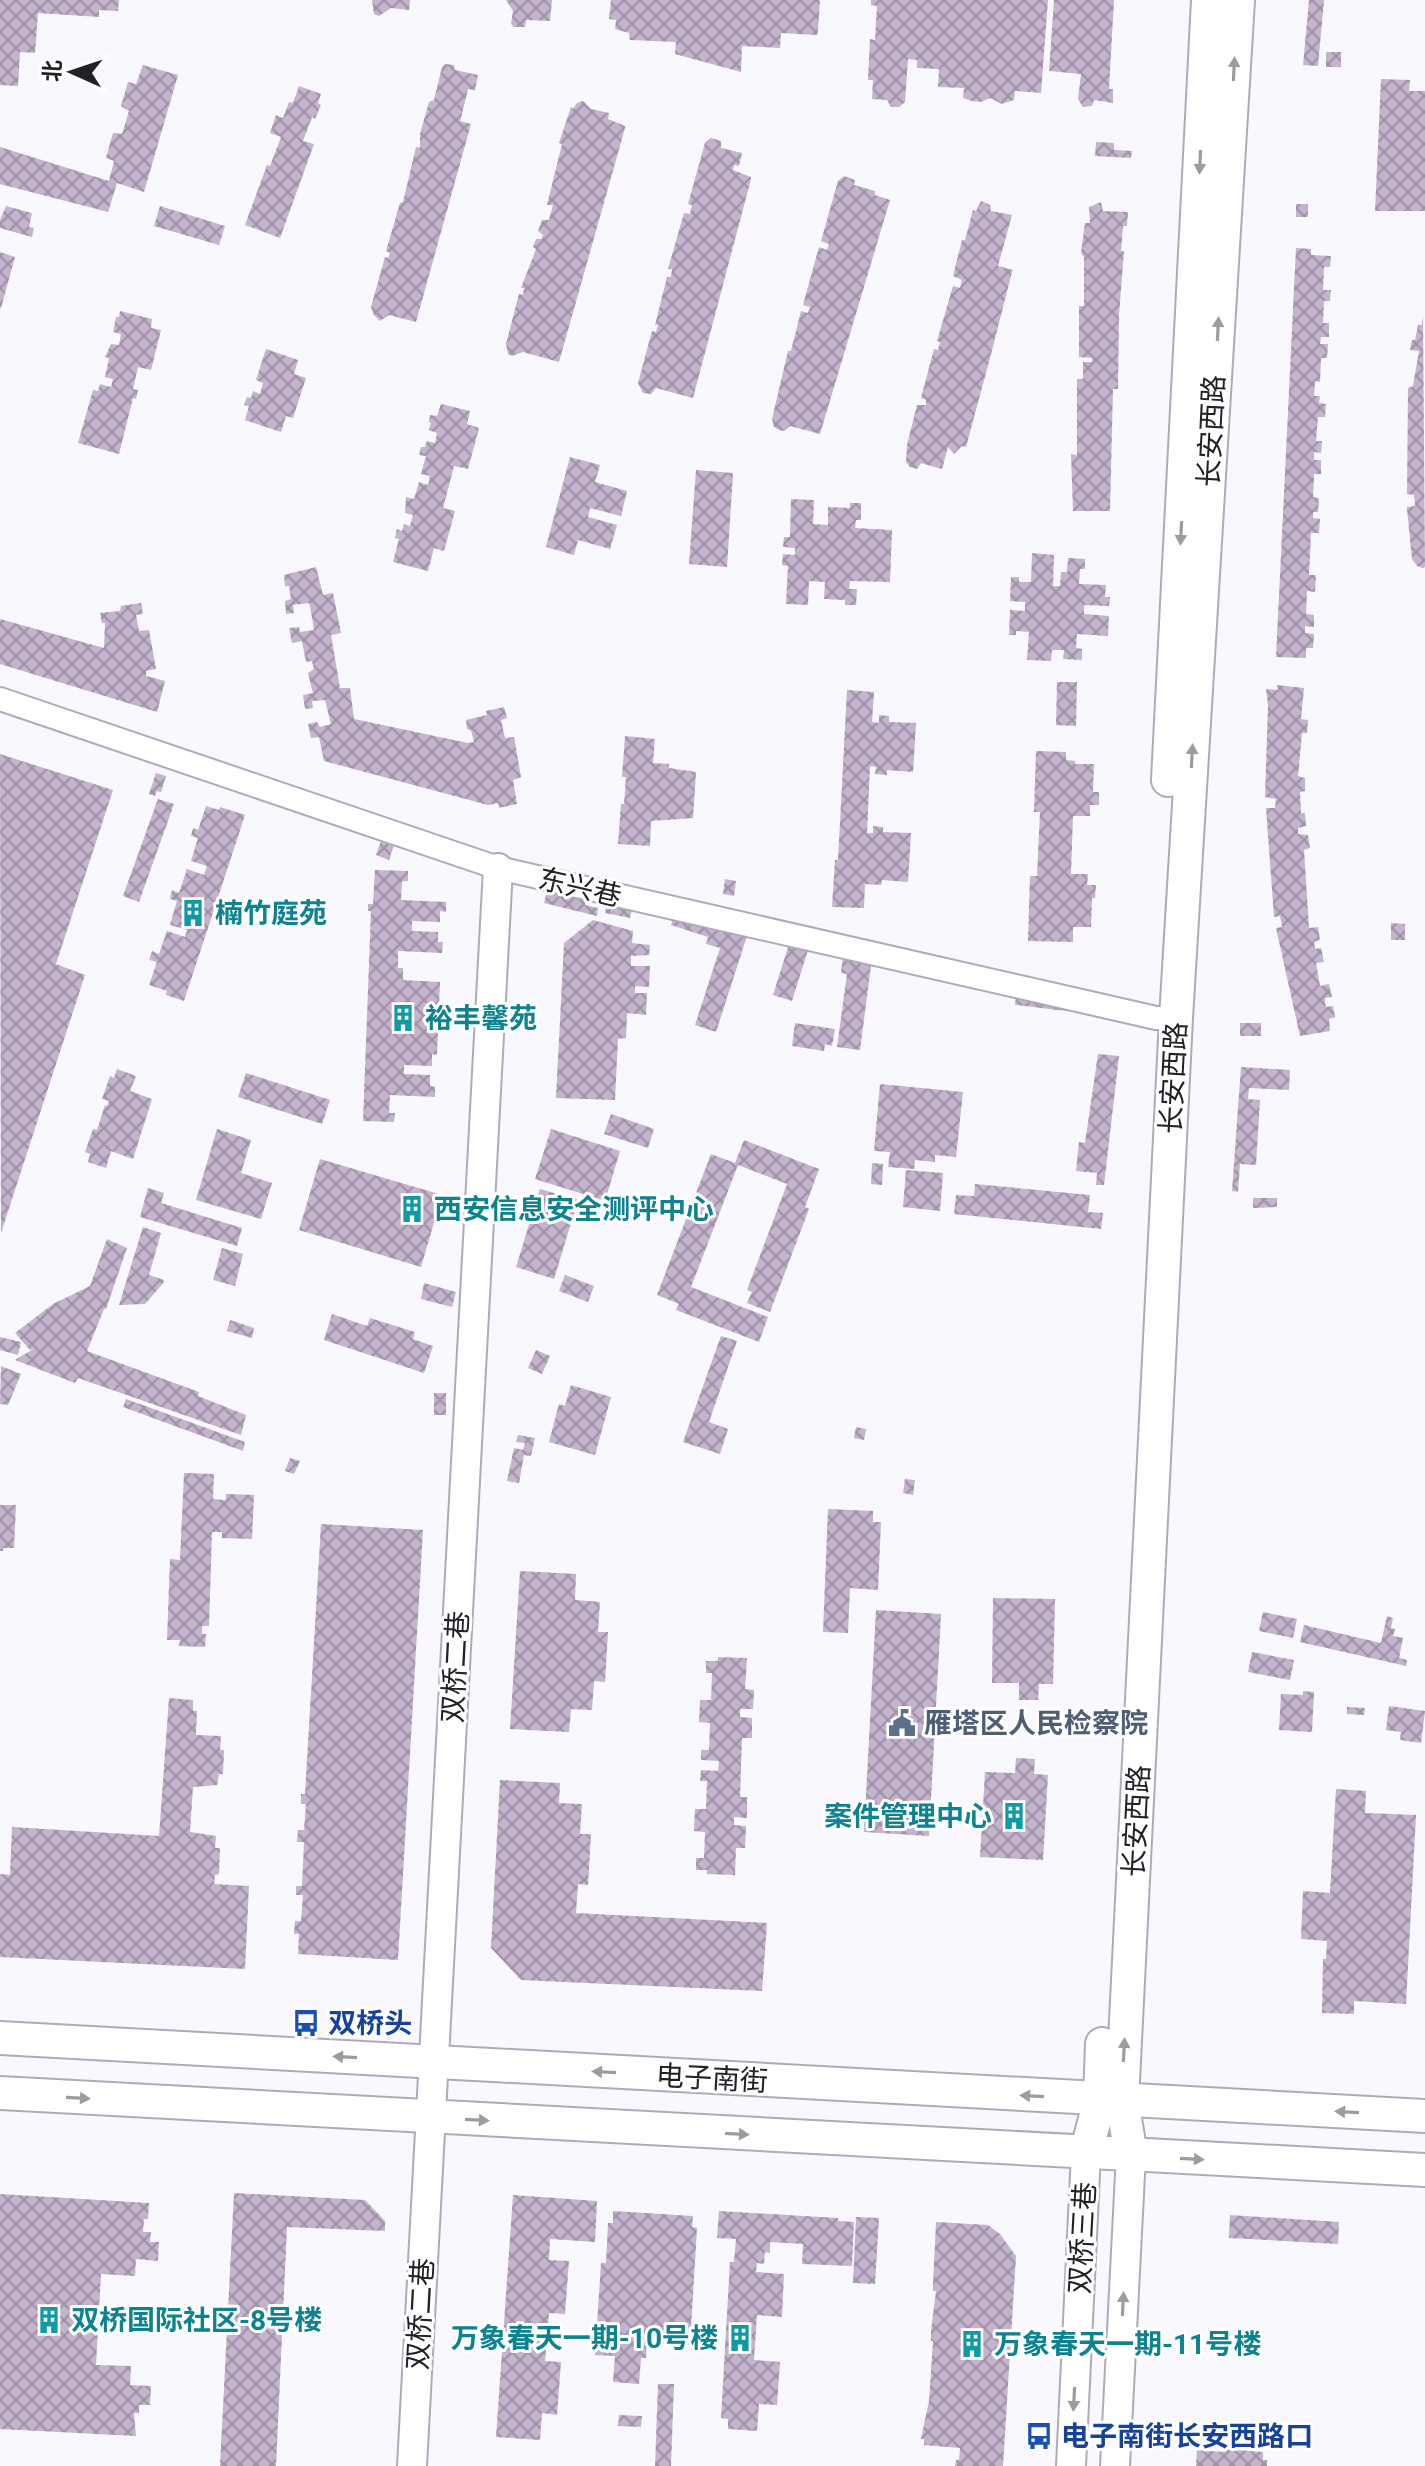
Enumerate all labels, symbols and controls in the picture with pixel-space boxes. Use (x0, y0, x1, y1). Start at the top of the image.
north arrow (32, 32, 112, 112)
one-way arrow (1227, 56, 1240, 81)
text: 北 (39, 59, 66, 83)
one-way arrow (1193, 150, 1206, 175)
one-way arrow (1212, 316, 1225, 341)
street label: 长安西路 (1192, 374, 1231, 488)
one-way arrow (1174, 521, 1187, 546)
one-way arrow (1186, 743, 1199, 768)
street label: 东兴巷 (535, 862, 625, 913)
place label: 楠竹庭苑 (215, 897, 327, 930)
building icon: 楠竹庭苑 (178, 898, 208, 928)
place label: 裕丰馨苑 (425, 1002, 537, 1035)
building icon: 裕丰馨苑 (388, 1003, 418, 1033)
street label: 长安西路 (1154, 1021, 1193, 1135)
place label: 西安信息安全测评中心 (434, 1193, 714, 1226)
building icon: 西安信息安全测评中心 (397, 1194, 427, 1224)
street label: 双桥二巷 (436, 1610, 475, 1724)
place label: 雁塔区人民检察院 (924, 1707, 1148, 1740)
public building icon: 雁塔区人民检察院 (887, 1708, 917, 1738)
street label: 长安西路 (1117, 1764, 1156, 1878)
place label: 案件管理中心 (824, 1800, 992, 1833)
building icon: 案件管理中心 (999, 1801, 1029, 1831)
place label: 双桥头 (328, 2007, 412, 2040)
bus stop icon: 双桥头 (291, 2008, 321, 2038)
one-way arrow (1118, 2037, 1131, 2062)
one-way arrow (332, 2050, 357, 2063)
street label: 电子南街 (655, 2059, 769, 2098)
one-way arrow (591, 2065, 616, 2078)
one-way arrow (1019, 2089, 1044, 2102)
one-way arrow (66, 2091, 91, 2104)
one-way arrow (1334, 2106, 1359, 2119)
one-way arrow (465, 2114, 490, 2127)
one-way arrow (725, 2128, 750, 2141)
one-way arrow (1180, 2152, 1205, 2165)
street label: 双桥三巷 (1063, 2181, 1102, 2295)
street label: 双桥二巷 (401, 2257, 440, 2371)
one-way arrow (1117, 2291, 1130, 2316)
place label: 双桥国际社区-8号楼 (71, 2304, 322, 2337)
building icon: 双桥国际社区-8号楼 (34, 2305, 64, 2335)
place label: 万象春天一期-10号楼 (451, 2322, 718, 2355)
building icon: 万象春天一期-10号楼 (725, 2323, 755, 2353)
place label: 万象春天一期-11号楼 (994, 2328, 1261, 2361)
building icon: 万象春天一期-11号楼 (957, 2329, 987, 2359)
one-way arrow (1068, 2387, 1081, 2412)
place label: 电子南街长安西路口 (1061, 2420, 1313, 2453)
bus stop icon: 电子南街长安西路口 (1024, 2421, 1054, 2451)

